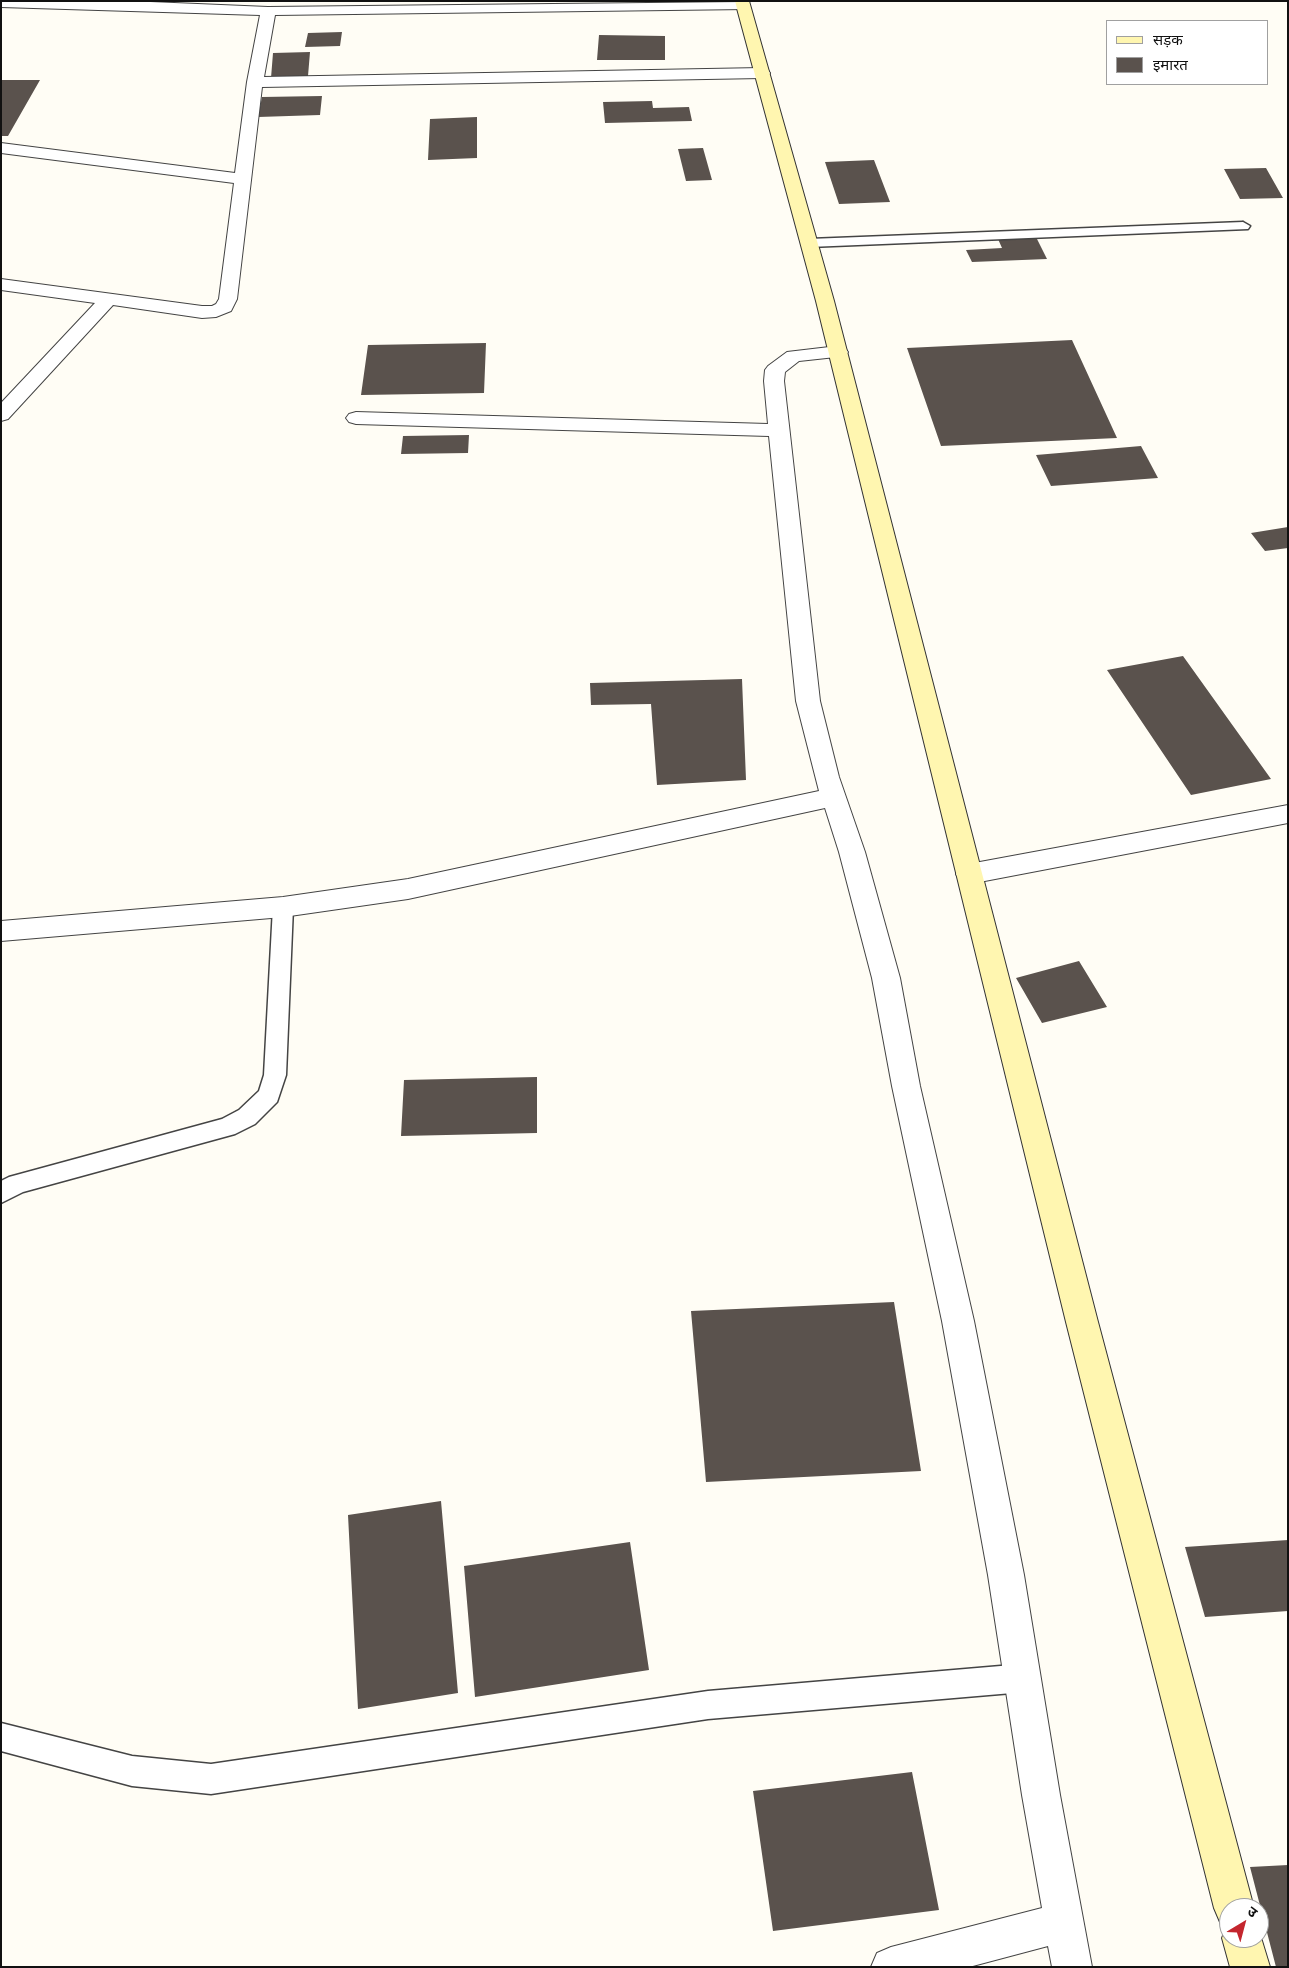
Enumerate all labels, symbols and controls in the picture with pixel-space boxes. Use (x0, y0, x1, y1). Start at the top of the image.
legend (1106, 20, 1269, 85)
text: सड़क (1153, 29, 1183, 50)
text: इमारत (1153, 54, 1188, 75)
north arrow (1219, 1898, 1269, 1948)
text: उ (1243, 1901, 1262, 1922)

